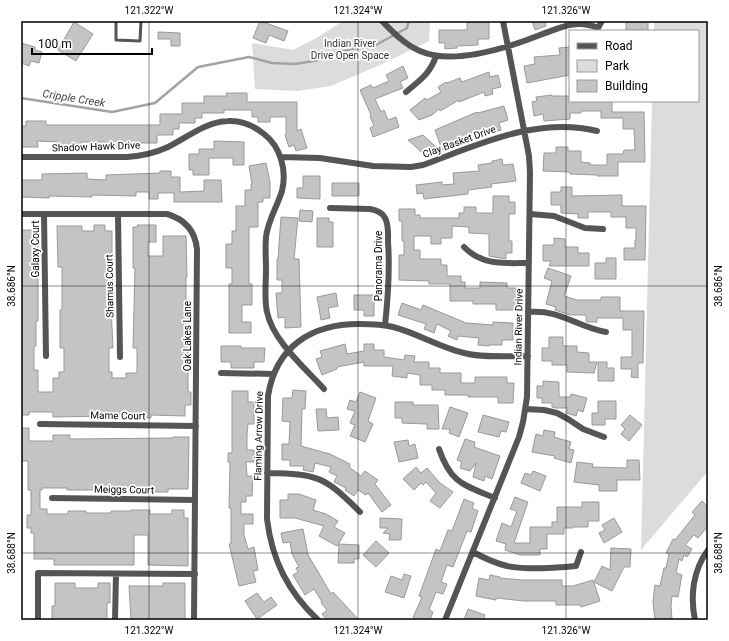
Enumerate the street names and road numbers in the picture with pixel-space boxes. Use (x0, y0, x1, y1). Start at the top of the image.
street label: Clay Basket Drive (421, 123, 497, 160)
street label: Shadow Hawk Drive (52, 139, 140, 154)
street label: Galaxy Court (30, 221, 41, 277)
street label: Panorama Drive (373, 231, 384, 301)
street label: Shamus Court (103, 254, 116, 318)
street label: Indian River Drive (512, 289, 525, 365)
street label: Oak Lakes Lane (182, 301, 193, 371)
street label: Flaming Arrow Drive (252, 391, 265, 481)
street label: Mame Court (90, 410, 146, 421)
street label: Meiggs Court (94, 483, 154, 496)

